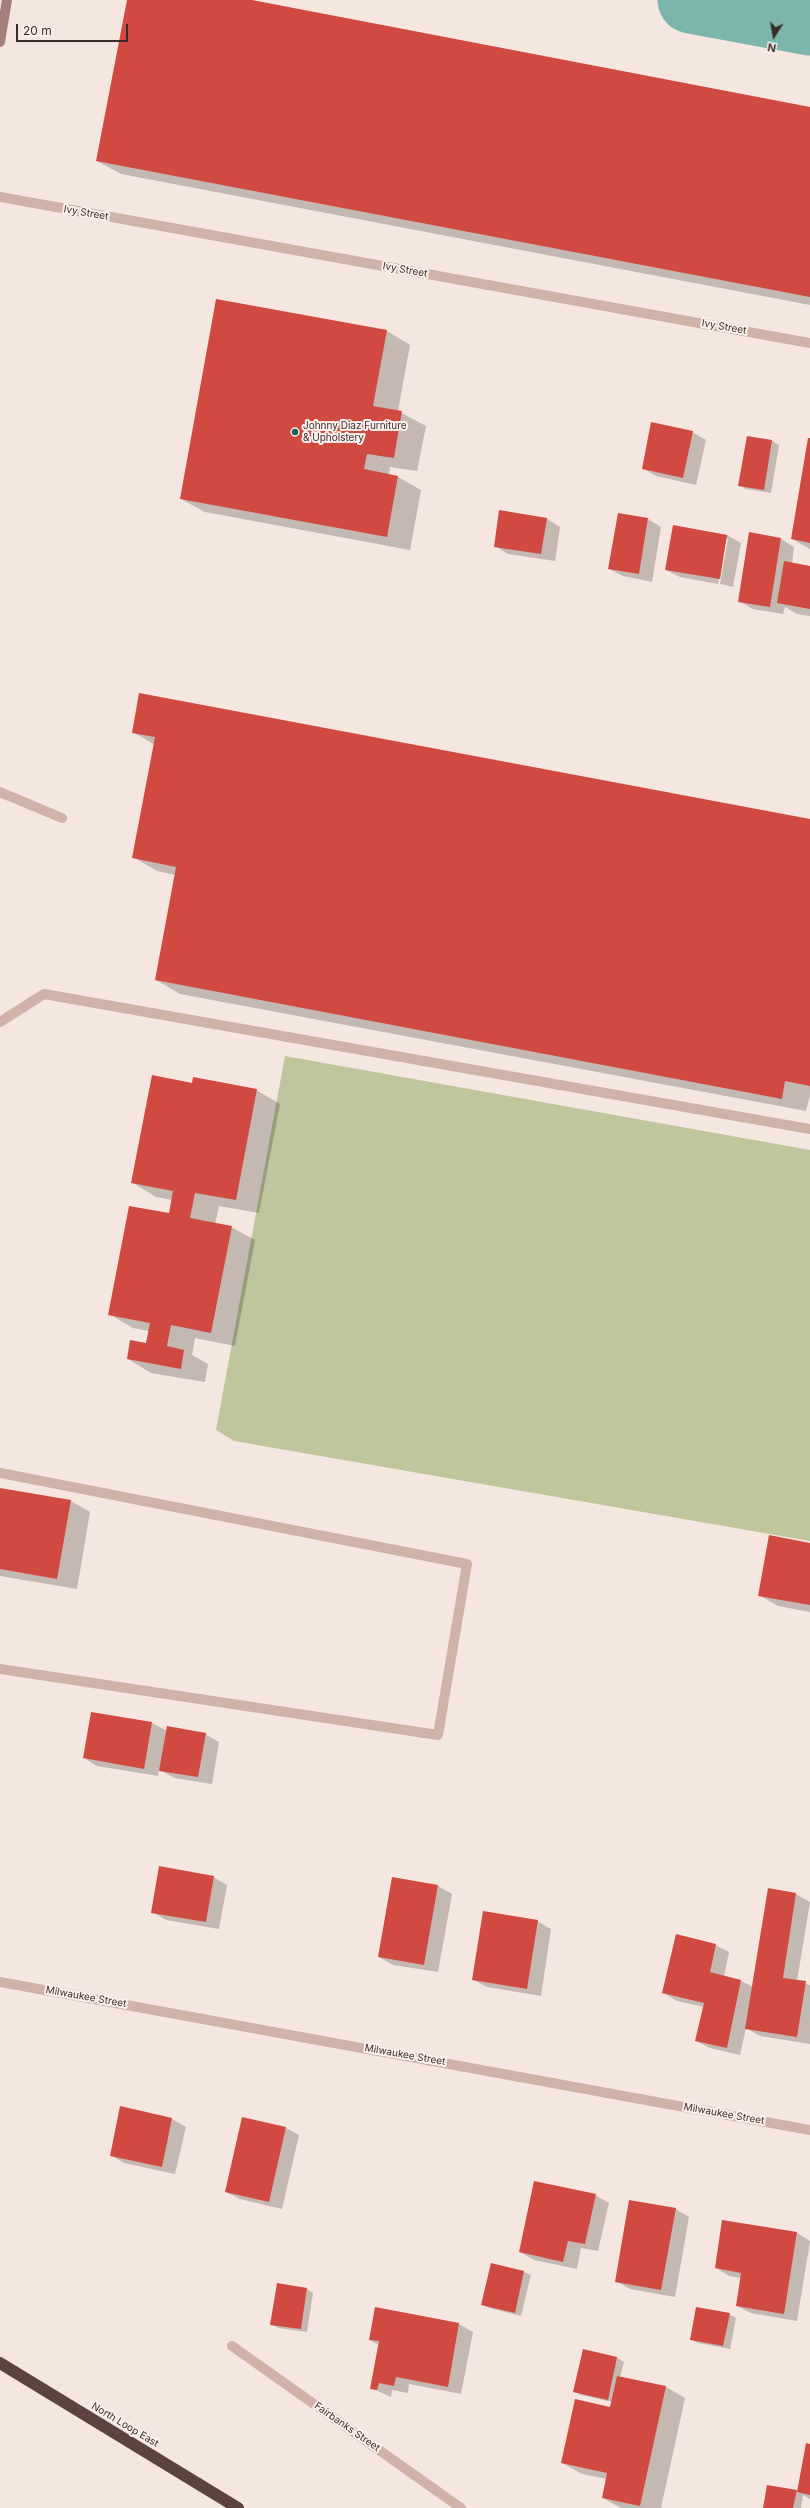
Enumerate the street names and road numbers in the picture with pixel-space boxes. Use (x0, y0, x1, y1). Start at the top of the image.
street label: Ivy Street (63, 203, 109, 223)
street label: Ivy Street (382, 260, 428, 280)
street label: Ivy Street (701, 317, 747, 337)
street label: Milwaukee Street (45, 1984, 127, 2010)
street label: Milwaukee Street (364, 2042, 446, 2068)
street label: Milwaukee Street (683, 2101, 765, 2127)
street label: North Loop East (89, 2400, 161, 2450)
street label: Fairbanks Street (312, 2400, 382, 2454)

